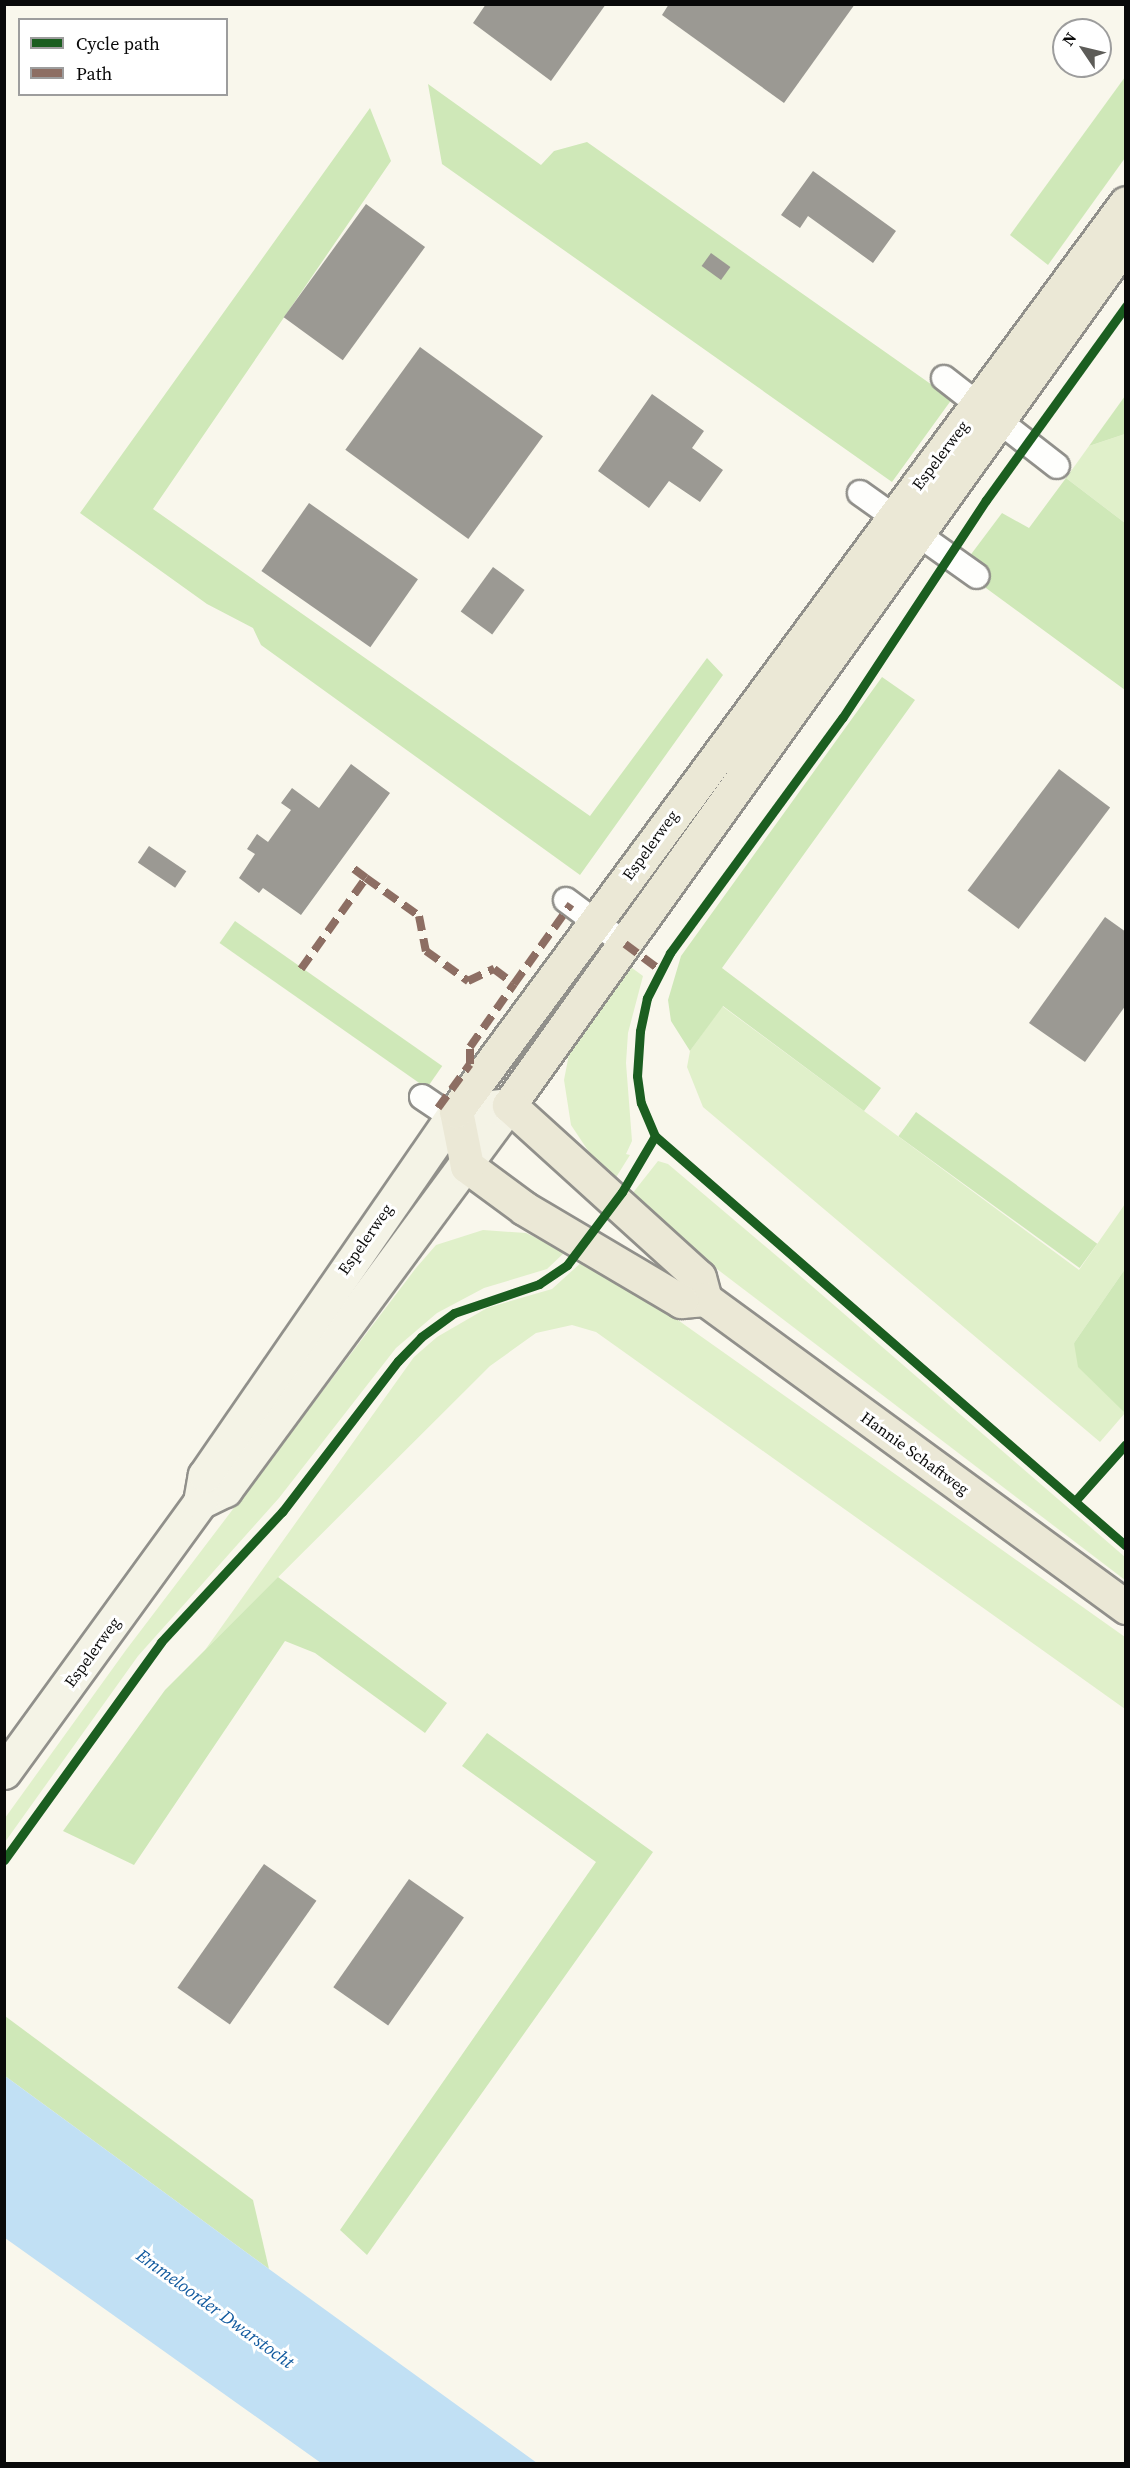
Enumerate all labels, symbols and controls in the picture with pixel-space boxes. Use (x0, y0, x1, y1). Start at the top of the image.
legend (18, 18, 228, 96)
north arrow (1052, 18, 1112, 78)
text: N (1057, 28, 1081, 50)
text: Cycle path (76, 31, 160, 56)
text: Path (76, 61, 112, 86)
street label: Espelerweg (908, 416, 972, 494)
street label: Espelerweg (618, 806, 682, 884)
street label: Espelerweg (334, 1200, 396, 1278)
street label: Hannie Schaftweg (857, 1407, 973, 1499)
street label: Espelerweg (60, 1613, 124, 1691)
water label: Emmeloorder Dwarstocht (132, 2245, 298, 2373)

